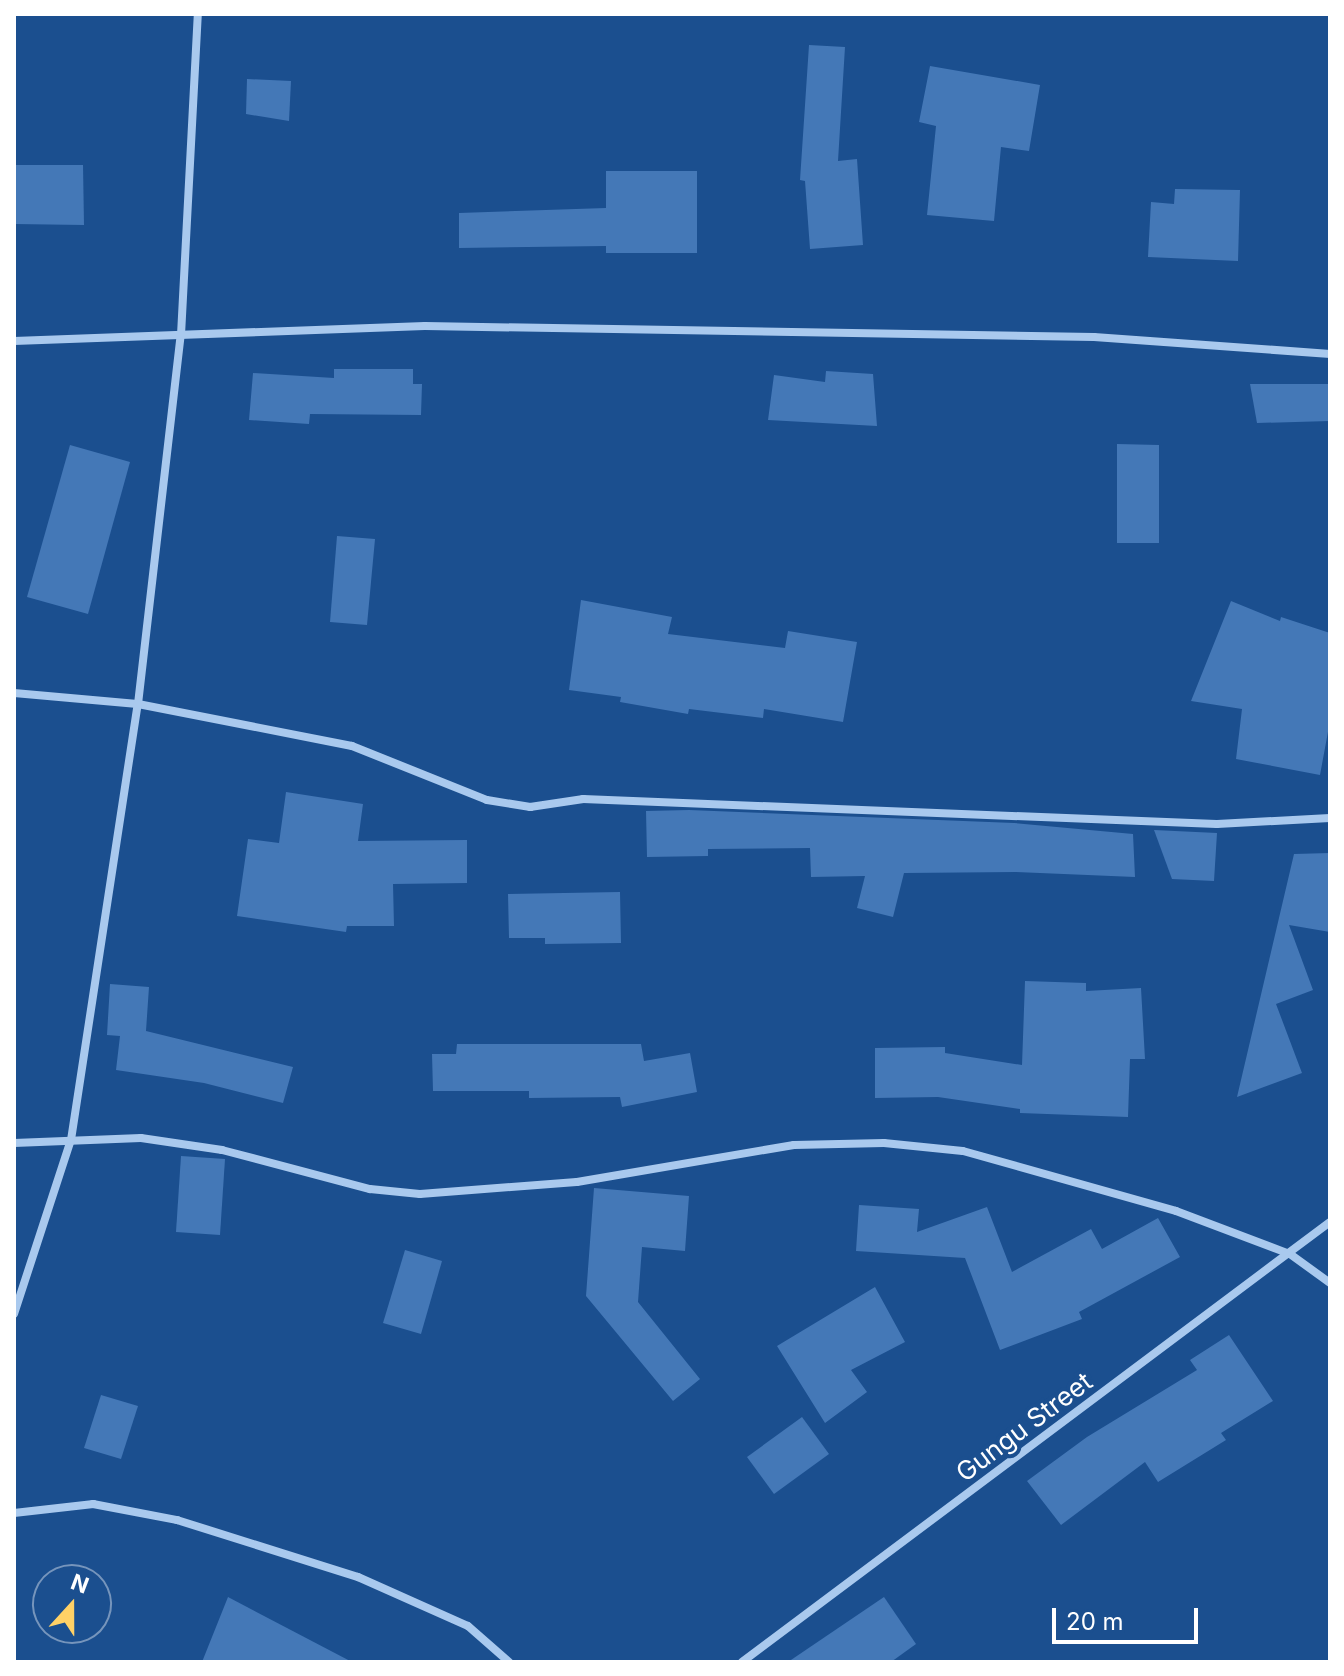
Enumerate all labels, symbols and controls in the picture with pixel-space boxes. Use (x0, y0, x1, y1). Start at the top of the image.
street label: Gungu Street (950, 1366, 1098, 1488)
north arrow (32, 1564, 112, 1644)
text: N (67, 1568, 92, 1599)
scale bar (1056, 1592, 1202, 1642)
text: 20 m (1066, 1607, 1124, 1636)

